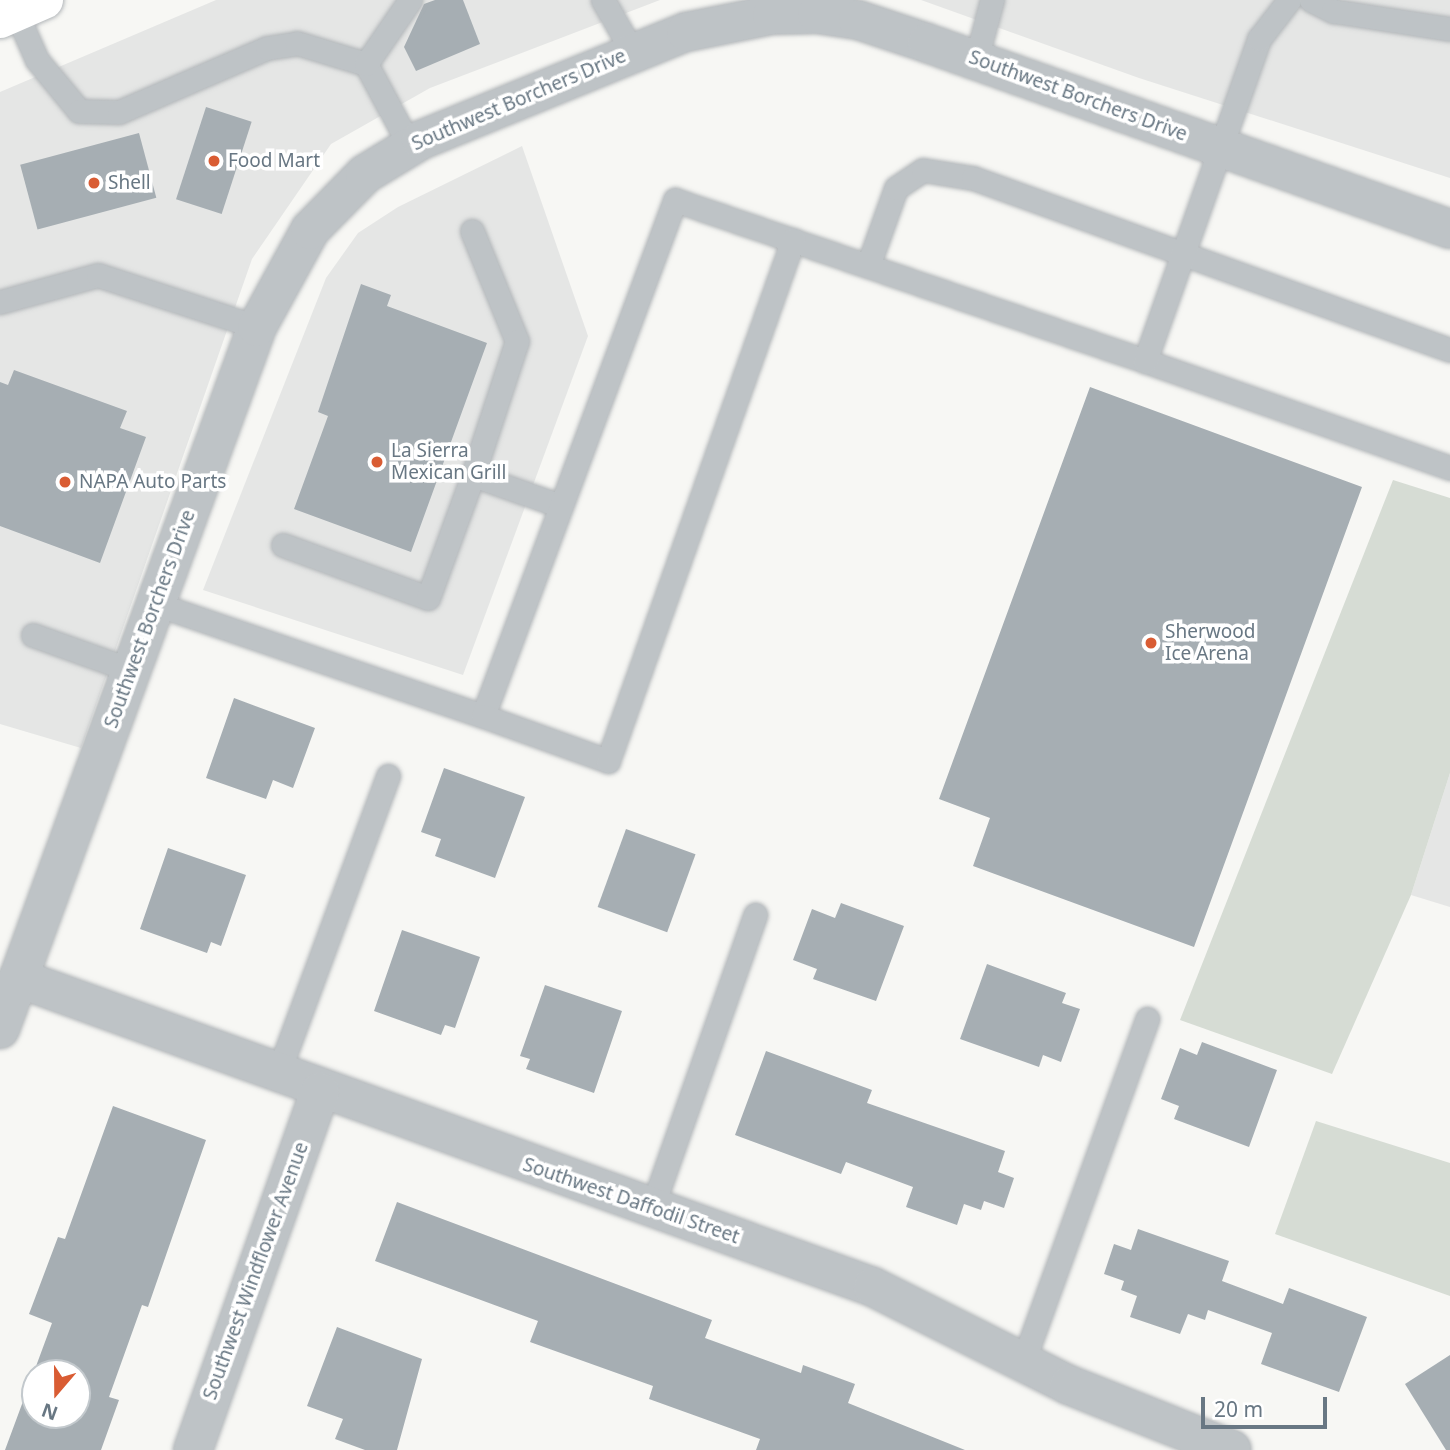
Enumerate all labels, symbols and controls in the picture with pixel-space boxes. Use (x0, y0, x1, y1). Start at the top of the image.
street label: Southwest Borchers Drive (408, 44, 630, 156)
street label: Southwest Borchers Drive (966, 46, 1190, 146)
place label: Food Mart (228, 150, 320, 172)
marker: Food Mart (206, 153, 222, 169)
place label: Shell (108, 172, 151, 194)
marker: Shell (86, 175, 102, 191)
place label: La Sierra Mexican Grill (391, 440, 506, 484)
marker: La Sierra Mexican Grill (369, 454, 385, 470)
place label: NAPA Auto Parts (79, 471, 226, 493)
marker: NAPA Auto Parts (57, 474, 73, 490)
street label: Southwest Borchers Drive (100, 507, 200, 731)
place label: Sherwood Ice Arena (1165, 621, 1255, 665)
marker: Sherwood Ice Arena (1143, 635, 1159, 651)
street label: Southwest Windflower Avenue (199, 1139, 313, 1403)
street label: Southwest Daffodil Street (520, 1153, 742, 1249)
north arrow (21, 1359, 91, 1429)
scale bar (1205, 1384, 1331, 1428)
text: 20 m (1214, 1395, 1263, 1423)
text: N (38, 1397, 61, 1427)

